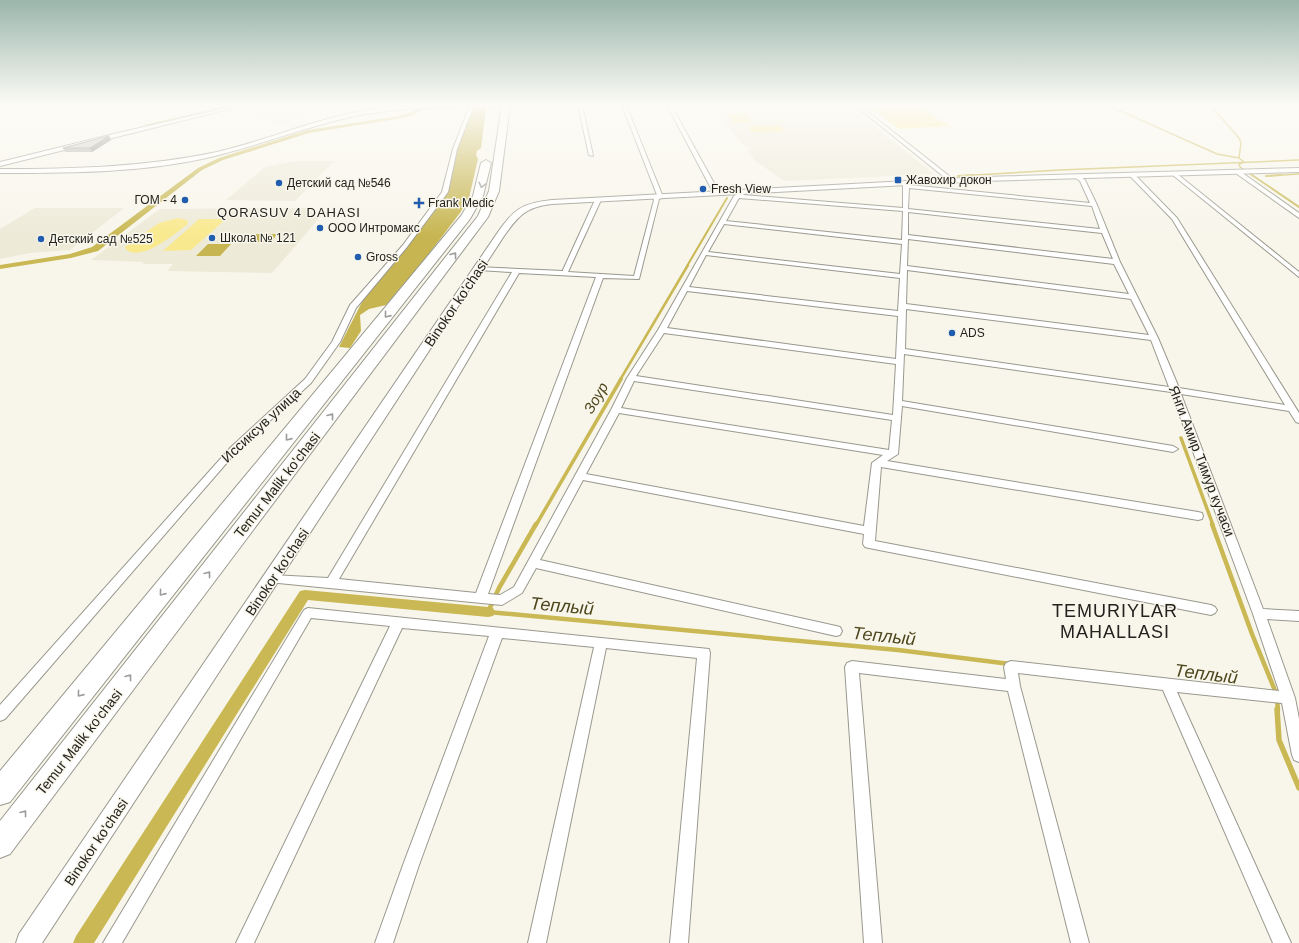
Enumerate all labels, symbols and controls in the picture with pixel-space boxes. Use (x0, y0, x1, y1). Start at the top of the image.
place label: Жавохир докон (906, 173, 992, 187)
marker: Жавохир докон (893, 175, 903, 185)
place label: Детский сад №546 (287, 176, 391, 190)
marker: Детский сад №546 (274, 178, 284, 188)
one-way arrow (478, 181, 486, 188)
place label: Fresh View (711, 182, 771, 196)
marker: Fresh View (698, 184, 708, 194)
place label: ГОМ - 4 (135, 193, 177, 207)
marker: ГОМ - 4 (180, 195, 190, 205)
place label: Frank Medic (428, 196, 494, 210)
marker: Frank Medic (413, 197, 425, 209)
district label: QORASUV 4 DAHASI (217, 205, 361, 220)
place label: ООО Интромакс (328, 221, 420, 235)
marker: ООО Интромакс (315, 223, 325, 233)
place label: Школа № 121 (220, 231, 296, 245)
place label: Детский сад №525 (49, 232, 153, 246)
marker: Школа № 121 (207, 233, 217, 243)
marker: Детский сад №525 (36, 234, 46, 244)
place label: Gross (366, 250, 398, 264)
marker: Gross (353, 252, 363, 262)
one-way arrow (449, 252, 456, 259)
street label: Binokor ko'chasi (421, 256, 491, 350)
one-way arrow (385, 311, 392, 318)
place label: ADS (960, 326, 985, 340)
marker: ADS (947, 328, 957, 338)
water label: Зоур (580, 379, 611, 416)
street label: Янги Амир Тимур кучаси (1166, 383, 1238, 539)
street label: Иссиксув улица (218, 384, 304, 466)
one-way arrow (326, 413, 333, 420)
street label: Temur Malik ko'chasi (231, 429, 323, 541)
one-way arrow (285, 433, 292, 440)
street label: Binokor ko'chasi (242, 525, 312, 619)
one-way arrow (204, 571, 211, 578)
one-way arrow (159, 588, 166, 596)
water label: Теплый (529, 593, 595, 619)
district label: TEMURIYLAR MAHALLASI (1052, 601, 1178, 642)
water label: Теплый (851, 623, 917, 649)
water label: Теплый (1173, 660, 1239, 688)
one-way arrow (124, 674, 131, 681)
street label: Temur Malik ko'chasi (33, 686, 125, 798)
one-way arrow (77, 689, 84, 696)
street label: Binokor ko'chasi (61, 795, 131, 889)
one-way arrow (19, 811, 26, 818)

